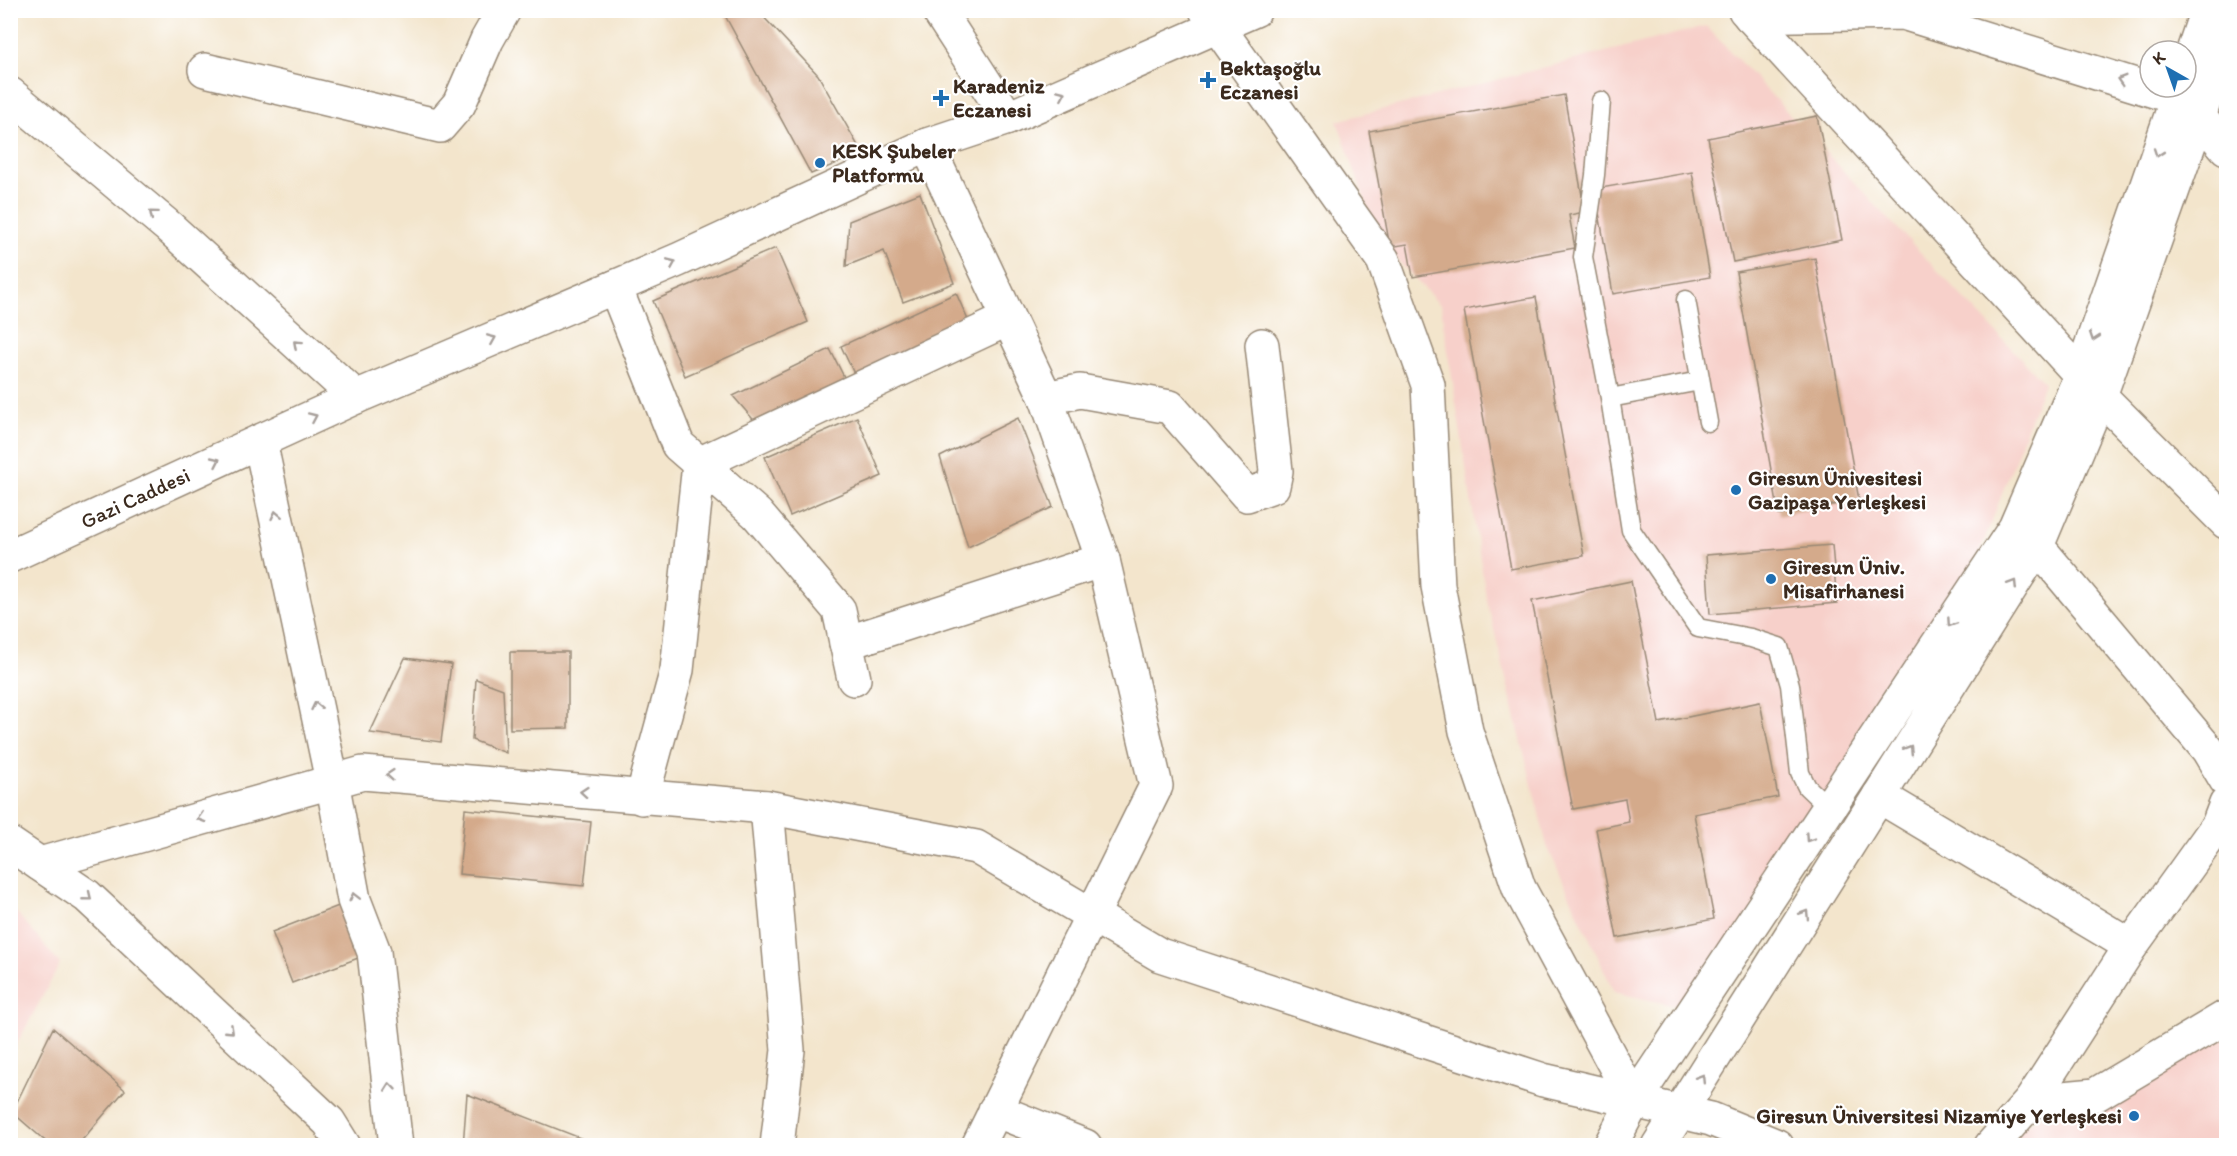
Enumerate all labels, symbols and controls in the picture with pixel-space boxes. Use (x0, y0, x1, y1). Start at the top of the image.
north arrow (2138, 39, 2198, 99)
text: K (2149, 47, 2169, 68)
place label: Bektaşoğlu Eczanesi (1220, 55, 1321, 104)
place label: Karadeniz Eczanesi (953, 73, 1045, 122)
marker: Bektaşoğlu Eczanesi (1201, 73, 1215, 87)
one-way arrow (2116, 75, 2127, 87)
one-way arrow (1056, 89, 1067, 101)
marker: Karadeniz Eczanesi (934, 91, 948, 105)
place label: KESK Şubeler Platformu (832, 138, 956, 187)
one-way arrow (2153, 147, 2165, 158)
marker: KESK Şubeler Platformu (813, 156, 827, 170)
one-way arrow (149, 210, 160, 221)
one-way arrow (665, 258, 676, 270)
one-way arrow (2089, 331, 2101, 342)
one-way arrow (486, 334, 497, 346)
one-way arrow (294, 340, 304, 351)
one-way arrow (307, 412, 318, 424)
one-way arrow (210, 457, 221, 469)
street label: Gazi Caddesi (77, 462, 194, 534)
place label: Giresun Ünivesitesi Gazipaşa Yerleşkesi (1748, 465, 1926, 515)
marker: Giresun Ünivesitesi Gazipaşa Yerleşkesi (1729, 483, 1743, 497)
one-way arrow (270, 510, 283, 520)
place label: Giresun Üniv. Misafirhanesi (1783, 554, 1905, 603)
marker: Giresun Üniv. Misafirhanesi (1764, 572, 1778, 586)
one-way arrow (2006, 580, 2018, 590)
one-way arrow (1947, 617, 1959, 627)
one-way arrow (310, 701, 323, 711)
one-way arrow (1902, 745, 1914, 755)
one-way arrow (385, 769, 394, 782)
one-way arrow (580, 786, 589, 799)
one-way arrow (197, 811, 207, 824)
one-way arrow (1805, 831, 1816, 842)
one-way arrow (81, 890, 92, 901)
one-way arrow (349, 892, 362, 902)
one-way arrow (1798, 910, 1809, 921)
one-way arrow (224, 1023, 234, 1034)
one-way arrow (1693, 1074, 1704, 1085)
one-way arrow (384, 1083, 397, 1092)
place label: Giresun Üniversitesi Nizamiye Yerleşkesi (1756, 1103, 2122, 1129)
marker: Giresun Üniversitesi Nizamiye Yerleşkesi (2127, 1109, 2141, 1123)

